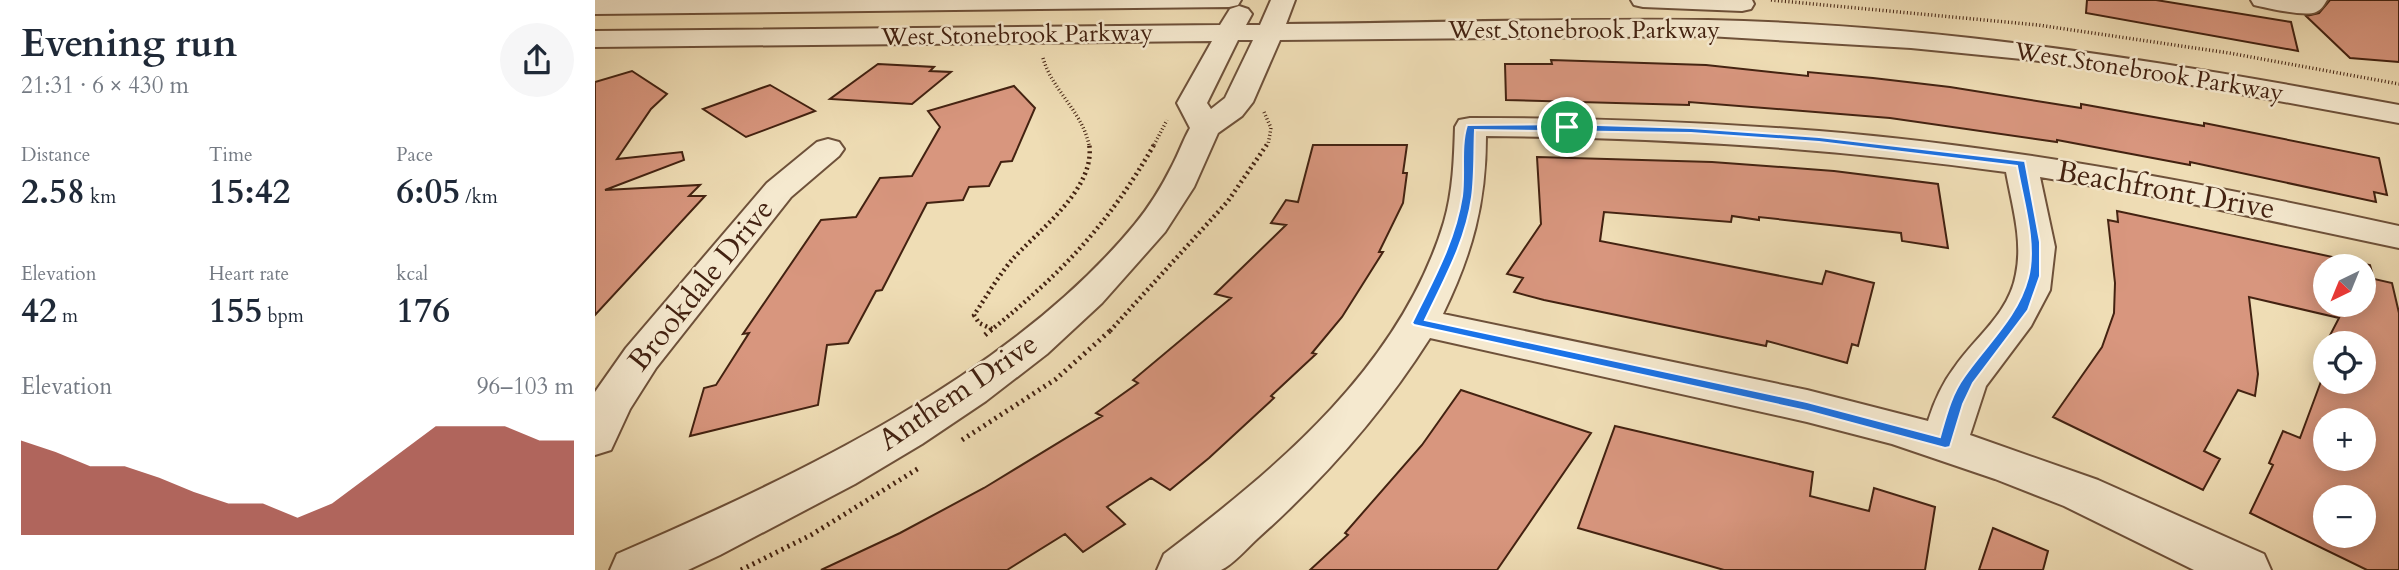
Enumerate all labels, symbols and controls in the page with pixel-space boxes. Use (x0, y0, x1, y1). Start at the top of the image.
street label: West Stonebrook Parkway (1447, 14, 1720, 47)
street label: West Stonebrook Parkway (880, 16, 1154, 54)
text: Evening run (21, 18, 237, 70)
button: share (500, 23, 574, 97)
street label: West Stonebrook Parkway (2011, 34, 2286, 110)
text: 21:31 · 6 × 430 m (21, 70, 189, 101)
pin (1537, 97, 1597, 157)
icon: arrive (1548, 108, 1586, 146)
text: Distance (21, 142, 90, 168)
text: Time (209, 142, 253, 168)
text: Pace (396, 142, 433, 168)
street label: Beachfront Drive (2054, 151, 2278, 229)
text: 2.58 (21, 168, 85, 216)
text: 15:42 (209, 168, 291, 216)
text: 6:05 (396, 168, 460, 216)
text: km (85, 184, 116, 210)
text: /km (460, 184, 498, 210)
street label: Brookdale Drive (619, 190, 783, 380)
north arrow (2313, 254, 2377, 317)
map controls (2313, 254, 2376, 548)
text: Elevation (21, 261, 96, 287)
text: Heart rate (209, 261, 289, 287)
text: kcal (396, 261, 428, 287)
text: 42 (21, 287, 57, 335)
text: 155 (209, 287, 262, 335)
text: 176 (396, 287, 450, 335)
text: m (57, 303, 78, 329)
text: bpm (262, 303, 304, 329)
street label: Anthem Drive (870, 324, 1046, 460)
button: locate (2313, 331, 2376, 394)
text: Elevation (21, 371, 112, 402)
text: 96–103 m (477, 371, 574, 402)
button: + (2313, 408, 2376, 471)
button: − (2313, 485, 2376, 548)

